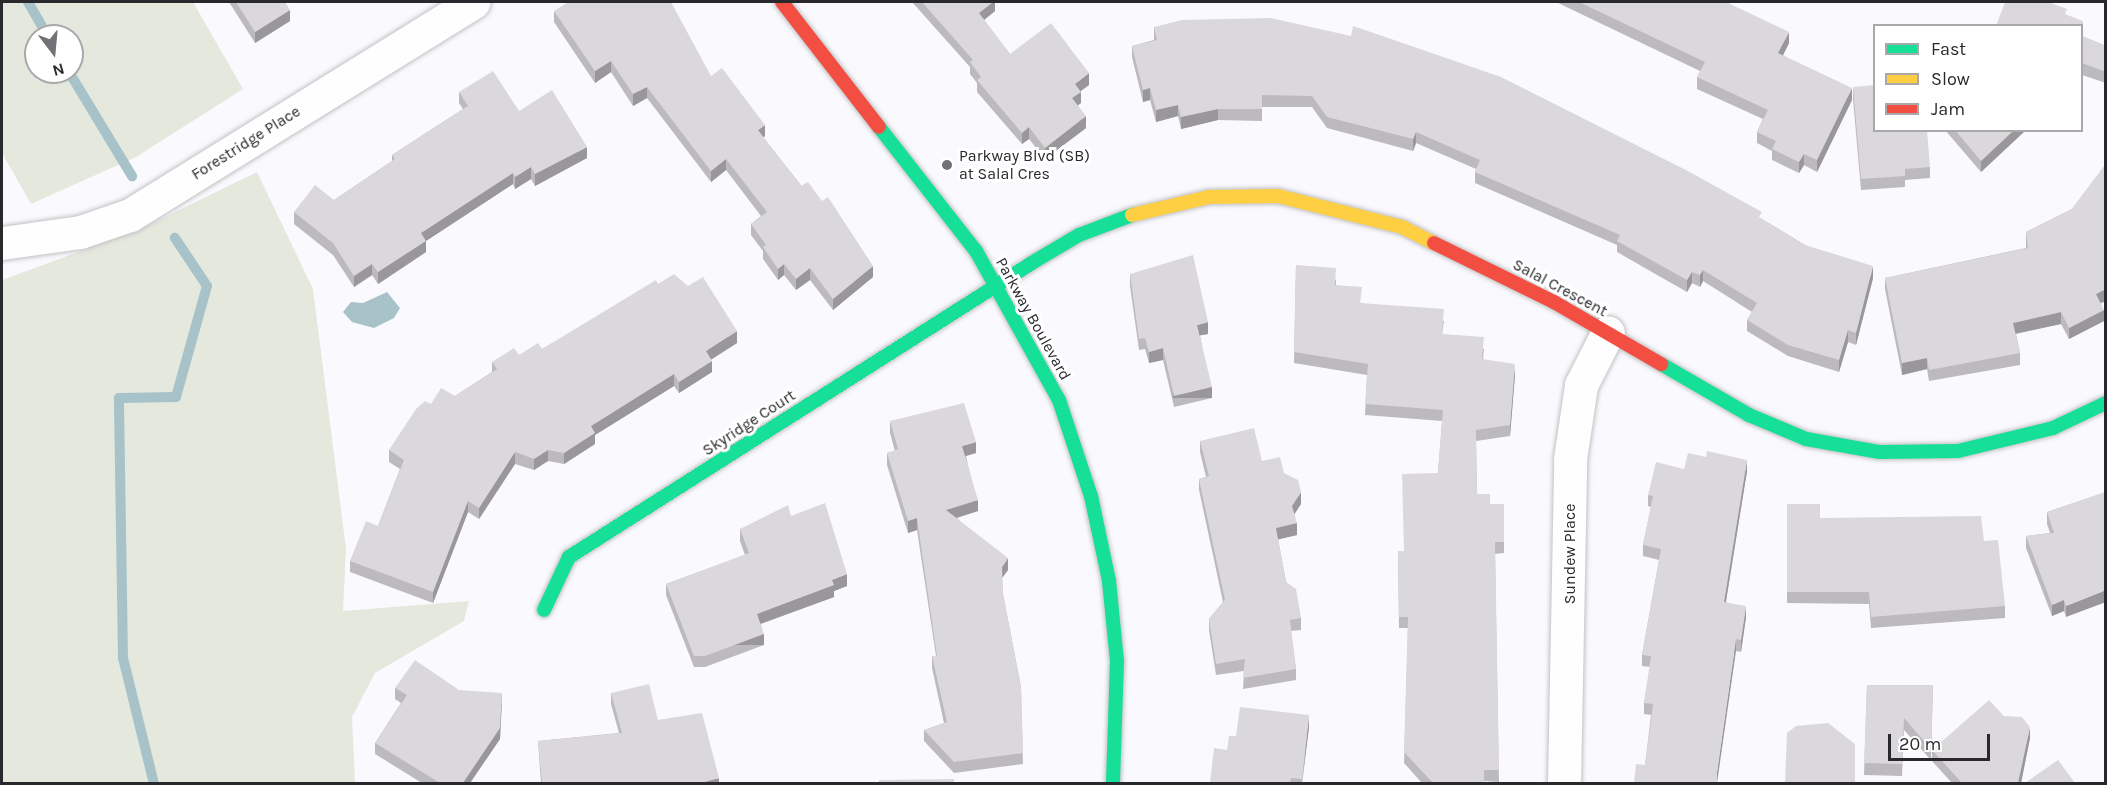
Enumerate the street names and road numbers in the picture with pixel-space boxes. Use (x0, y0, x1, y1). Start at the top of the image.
street label: Forestridge Place (188, 102, 304, 184)
street label: Parkway Boulevard (991, 254, 1075, 384)
street label: Salal Crescent (1509, 255, 1611, 321)
street label: Skyridge Court (699, 386, 799, 460)
street label: Sundew Place (1560, 504, 1580, 604)

